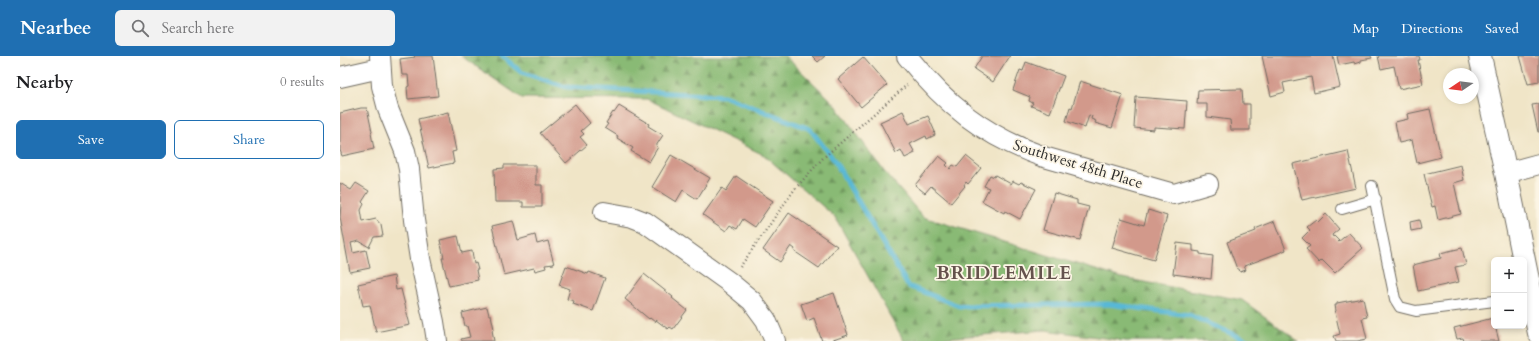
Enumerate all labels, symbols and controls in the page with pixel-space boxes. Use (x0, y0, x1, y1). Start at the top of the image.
search box (115, 10, 395, 46)
text: Nearbee (20, 15, 91, 41)
icon: search (129, 17, 151, 39)
text: Search here (161, 18, 234, 38)
text: Map (1353, 19, 1379, 38)
text: Directions (1401, 19, 1463, 38)
text: Saved (1485, 19, 1519, 38)
north arrow (1443, 68, 1479, 104)
text: Nearby (16, 71, 73, 94)
text: 0 results (280, 73, 324, 91)
button: Save (16, 120, 166, 159)
button: Share (174, 120, 324, 159)
street label: Southwest 48th Place (1011, 135, 1145, 193)
map controls (1491, 257, 1527, 329)
button: + (1491, 257, 1527, 293)
district label: BRIDLEMILE (936, 260, 1072, 286)
button: − (1491, 293, 1527, 329)

